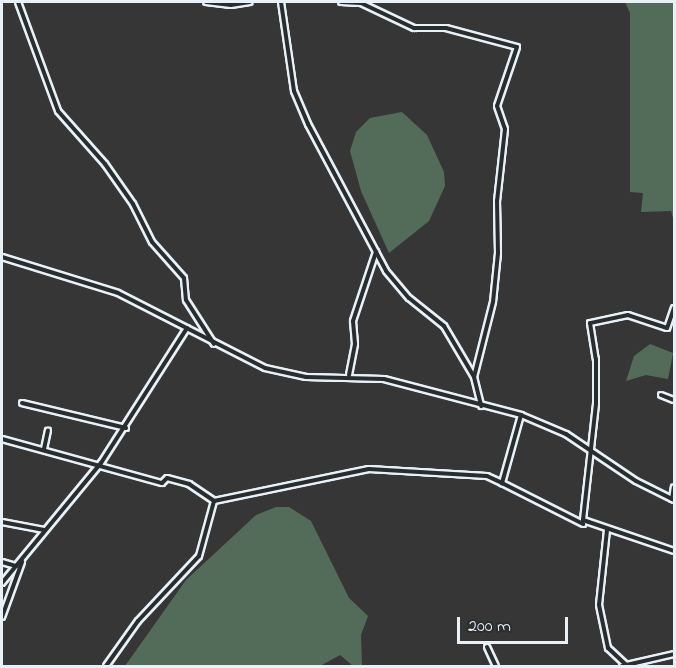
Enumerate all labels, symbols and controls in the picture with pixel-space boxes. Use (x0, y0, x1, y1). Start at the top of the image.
scale bar (460, 605, 571, 643)
text: 200 m (468, 614, 511, 640)

